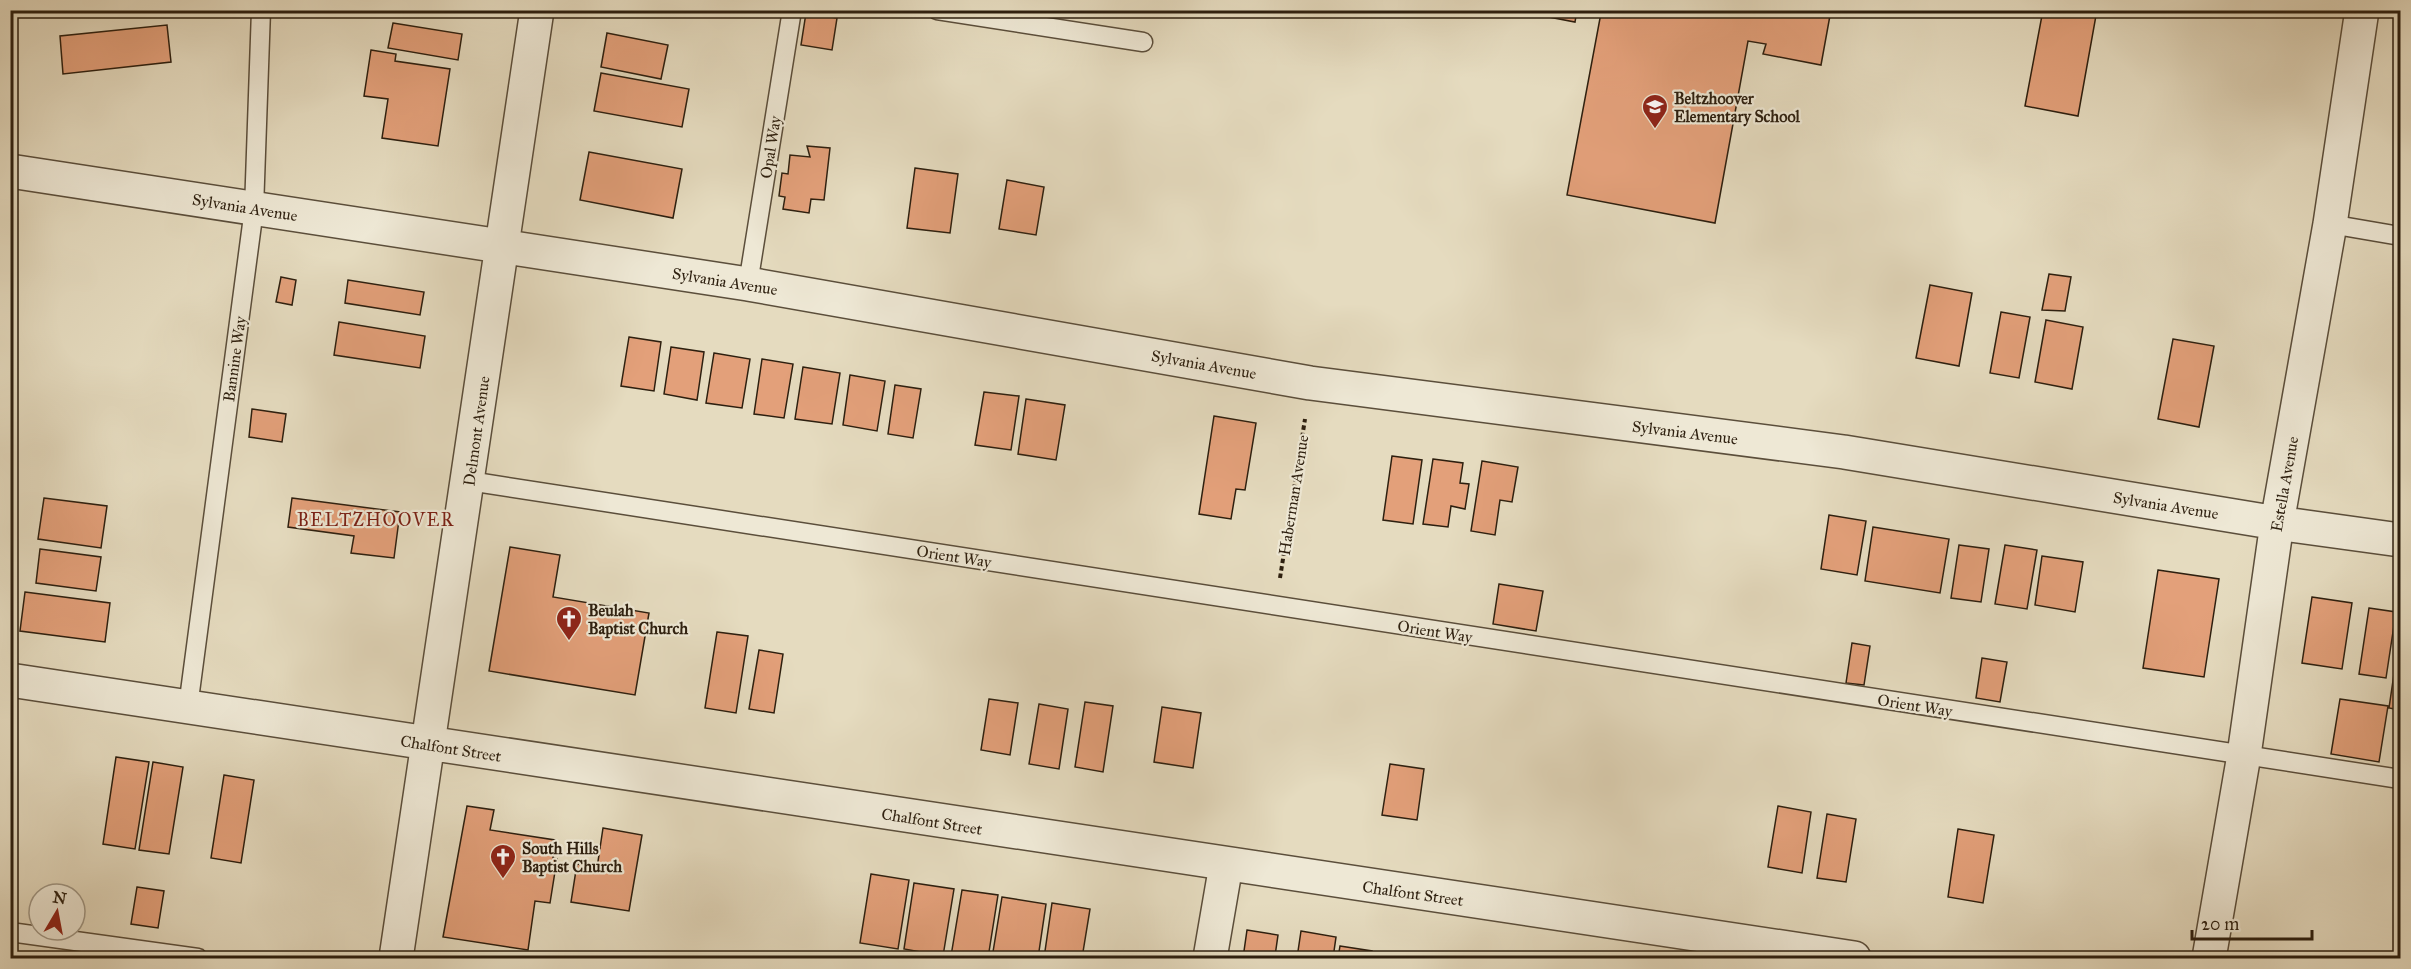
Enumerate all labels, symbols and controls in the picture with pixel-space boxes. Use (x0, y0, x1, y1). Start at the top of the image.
place label: Beltzhoover Elementary School (1674, 89, 1800, 127)
school or university icon: Beltzhoover Elementary School (1640, 92, 1670, 130)
street label: Opal Way (756, 114, 785, 180)
street label: Sylvania Avenue (191, 190, 299, 225)
street label: Sylvania Avenue (671, 264, 779, 299)
street label: Bannine Way (219, 315, 250, 403)
street label: Sylvania Avenue (1150, 346, 1258, 383)
street label: Delmont Avenue (459, 374, 494, 487)
street label: Sylvania Avenue (1631, 417, 1739, 448)
street label: Haberman Avenue (1275, 433, 1312, 557)
street label: Estella Avenue (2267, 435, 2302, 533)
street label: Sylvania Avenue (2112, 488, 2220, 523)
district label: BELTZHOOVER (297, 509, 455, 531)
street label: Orient Way (915, 541, 993, 572)
place label: Beulah Baptist Church (588, 601, 688, 639)
church icon: Beulah Baptist Church (554, 604, 584, 642)
street label: Orient Way (1396, 616, 1474, 647)
street label: Orient Way (1876, 690, 1954, 721)
street label: Chalfont Street (399, 731, 503, 766)
street label: Chalfont Street (880, 804, 984, 839)
place label: South Hills Baptist Church (522, 839, 622, 877)
church icon: South Hills Baptist Church (488, 842, 518, 880)
street label: Chalfont Street (1361, 877, 1465, 910)
north arrow (27, 882, 87, 942)
text: N (51, 887, 68, 908)
scale bar (2192, 903, 2312, 941)
text: 20 m (2201, 913, 2239, 935)

